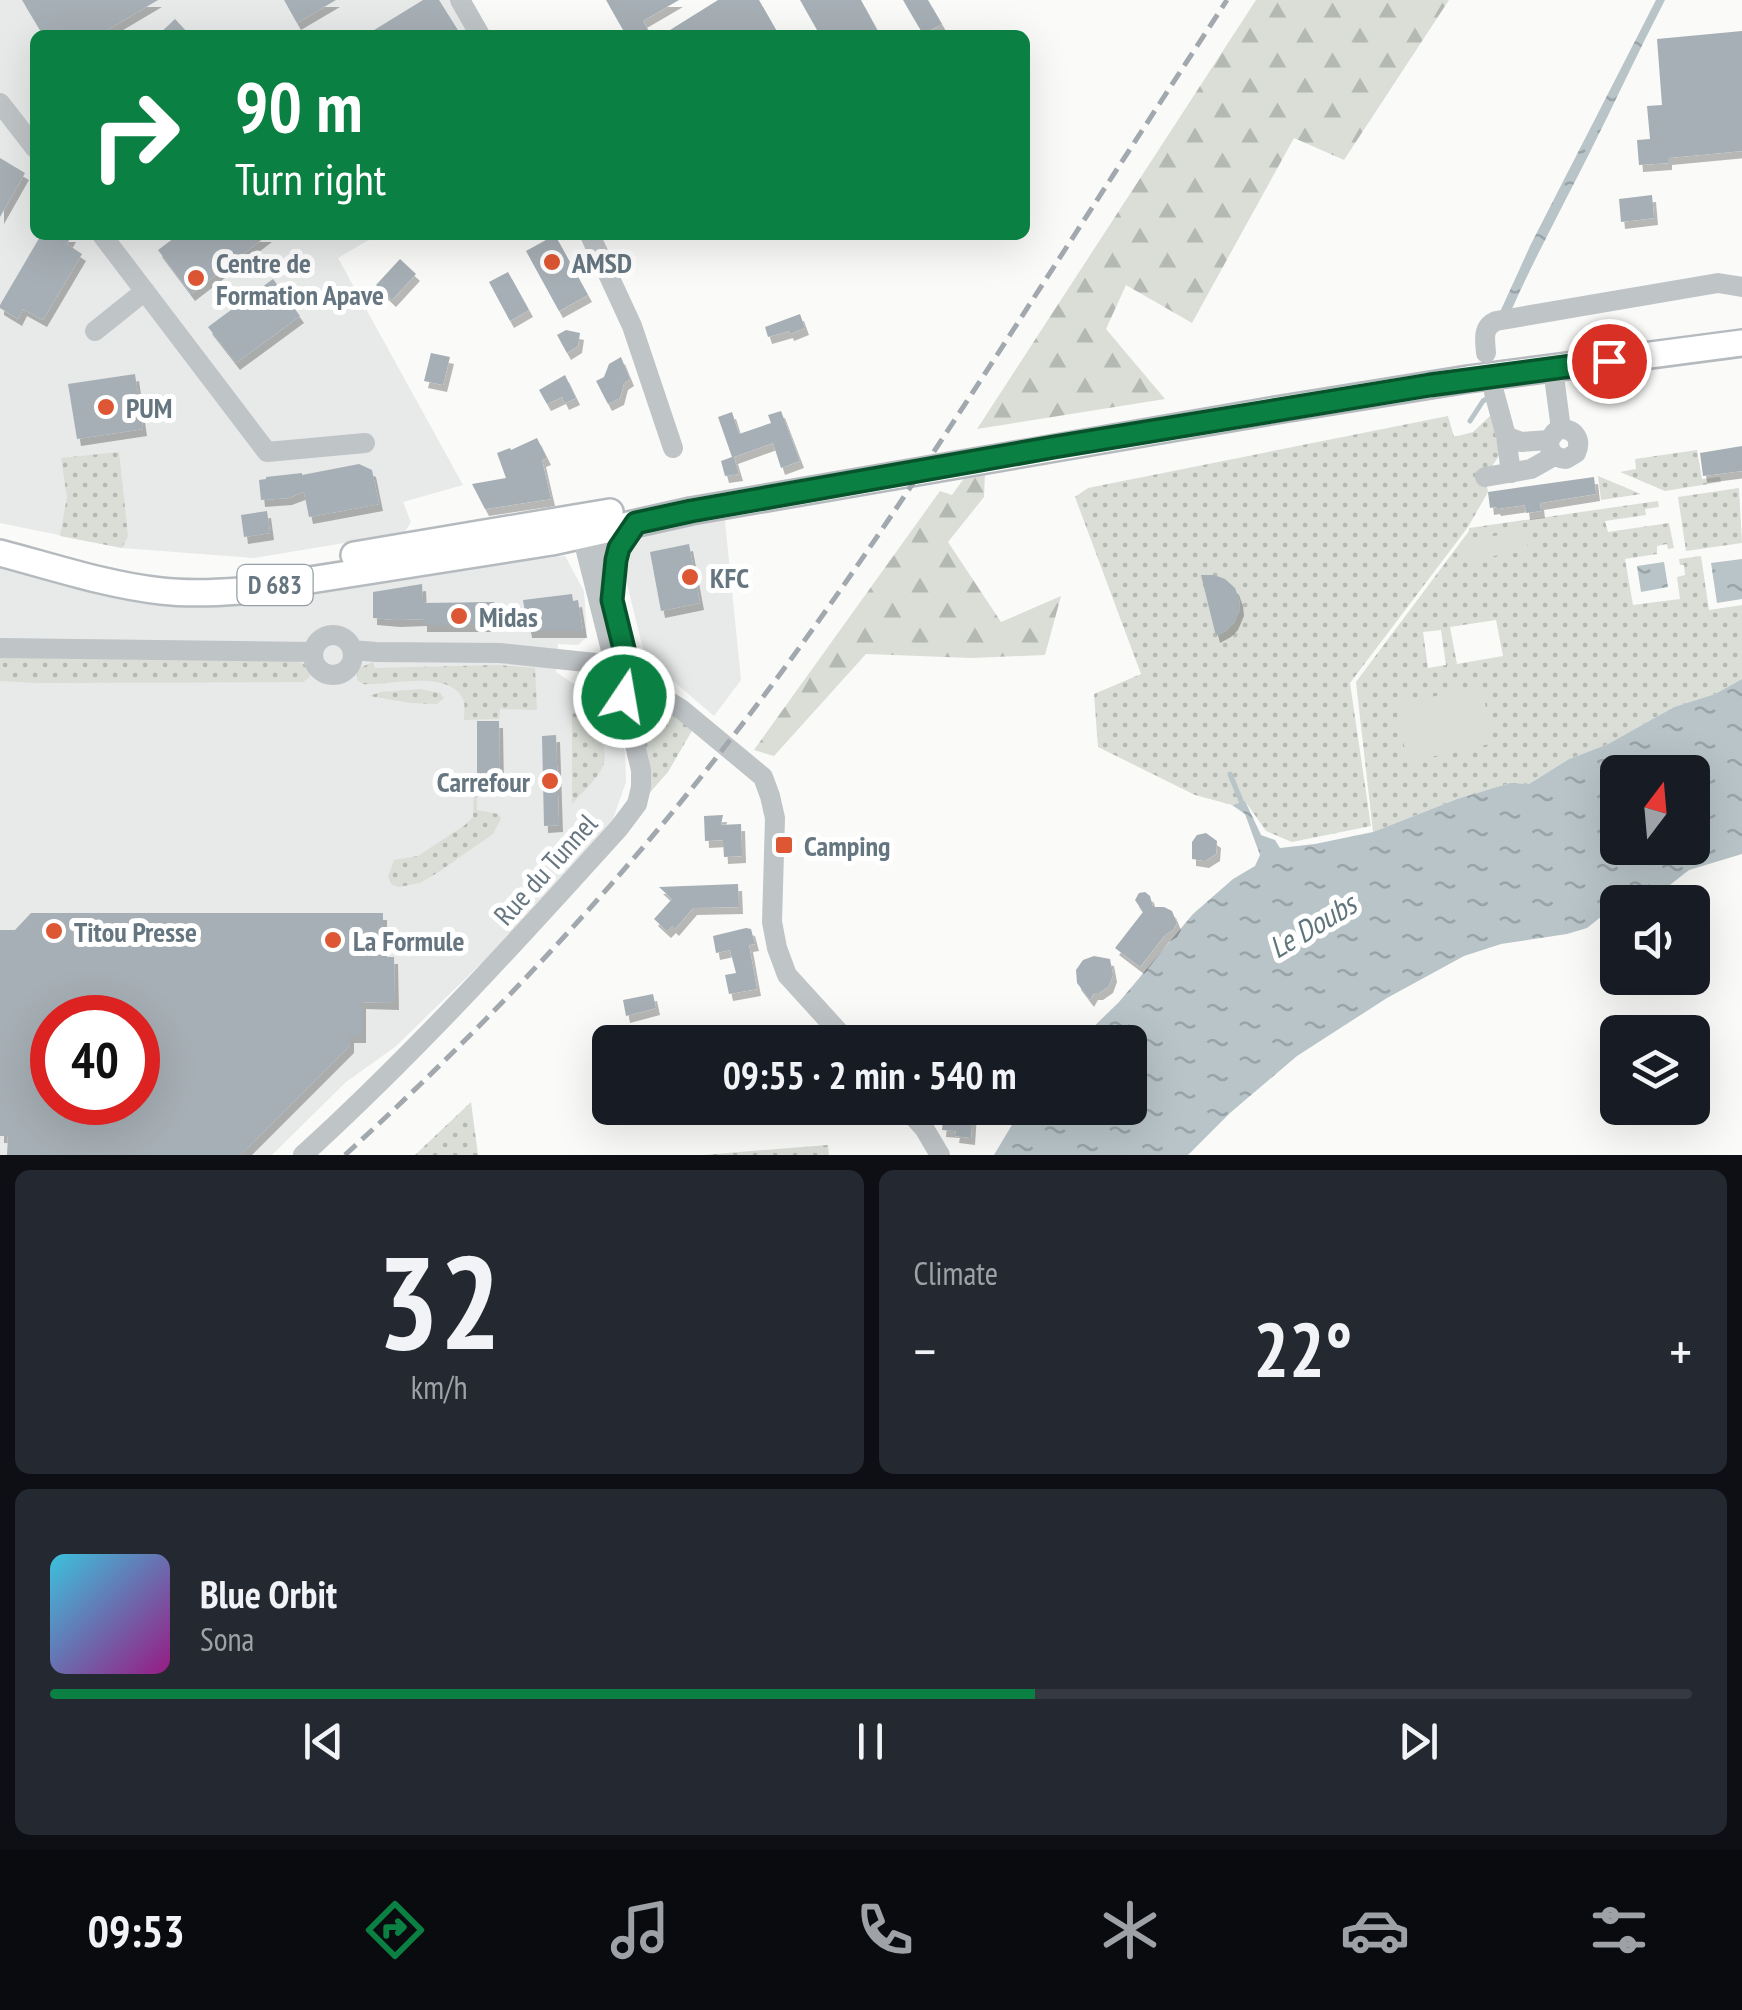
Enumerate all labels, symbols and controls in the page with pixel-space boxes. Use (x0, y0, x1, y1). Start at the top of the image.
text: 90 m (235, 61, 363, 151)
icon: right (70, 70, 200, 200)
text: Turn right (235, 149, 386, 207)
place label: Centre de Formation Apave (216, 244, 384, 313)
place label: AMSD (571, 244, 632, 281)
marker: AMSD (541, 251, 563, 273)
marker: Centre de Formation Apave (185, 267, 207, 289)
pin (1567, 319, 1652, 404)
icon: arrive (1582, 334, 1637, 389)
place label: PUM (126, 389, 172, 426)
marker: PUM (95, 396, 117, 418)
place label: KFC (710, 559, 749, 596)
road number: D 683 (238, 565, 312, 605)
marker: KFC (679, 566, 701, 588)
place label: Midas (479, 598, 538, 635)
marker: Midas (448, 605, 470, 627)
position arrow (572, 645, 676, 749)
north arrow (1600, 755, 1710, 865)
map controls (1600, 755, 1710, 1125)
place label: Carrefour (437, 763, 531, 800)
marker: Carrefour (539, 770, 561, 792)
street label: Rue du Tunnel (485, 805, 605, 932)
place label: Camping (804, 827, 891, 864)
marker: Camping (773, 834, 795, 856)
water label: Le Doubs (1261, 882, 1365, 966)
button: sound (1600, 885, 1710, 995)
place label: Titou Presse (74, 913, 197, 950)
marker: Titou Presse (43, 920, 65, 942)
place label: La Formule (353, 922, 464, 959)
marker: La Formule (322, 929, 344, 951)
speed limit sign: 40 (30, 995, 160, 1125)
button: layers (1600, 1015, 1710, 1125)
text: 09:55 · 2 min · 540 m (723, 1050, 1016, 1099)
text: 32 (377, 1217, 501, 1385)
text: Climate (914, 1252, 998, 1294)
text: 22° (1253, 1301, 1352, 1398)
text: − (914, 1315, 936, 1386)
text: + (1669, 1315, 1692, 1386)
text: km/h (411, 1366, 468, 1408)
text: Blue Orbit (200, 1569, 337, 1618)
text: Sona (200, 1618, 254, 1660)
icon: previous (296, 1714, 351, 1769)
icon: pause (843, 1714, 898, 1769)
icon: next (1391, 1714, 1446, 1769)
icon: directions (360, 1895, 430, 1965)
icon: music (605, 1895, 675, 1965)
icon: phone (850, 1895, 920, 1965)
icon: climate (1095, 1895, 1165, 1965)
icon: car (1340, 1895, 1410, 1965)
icon: filters (1584, 1895, 1654, 1965)
text: 09:53 (87, 1901, 185, 1959)

